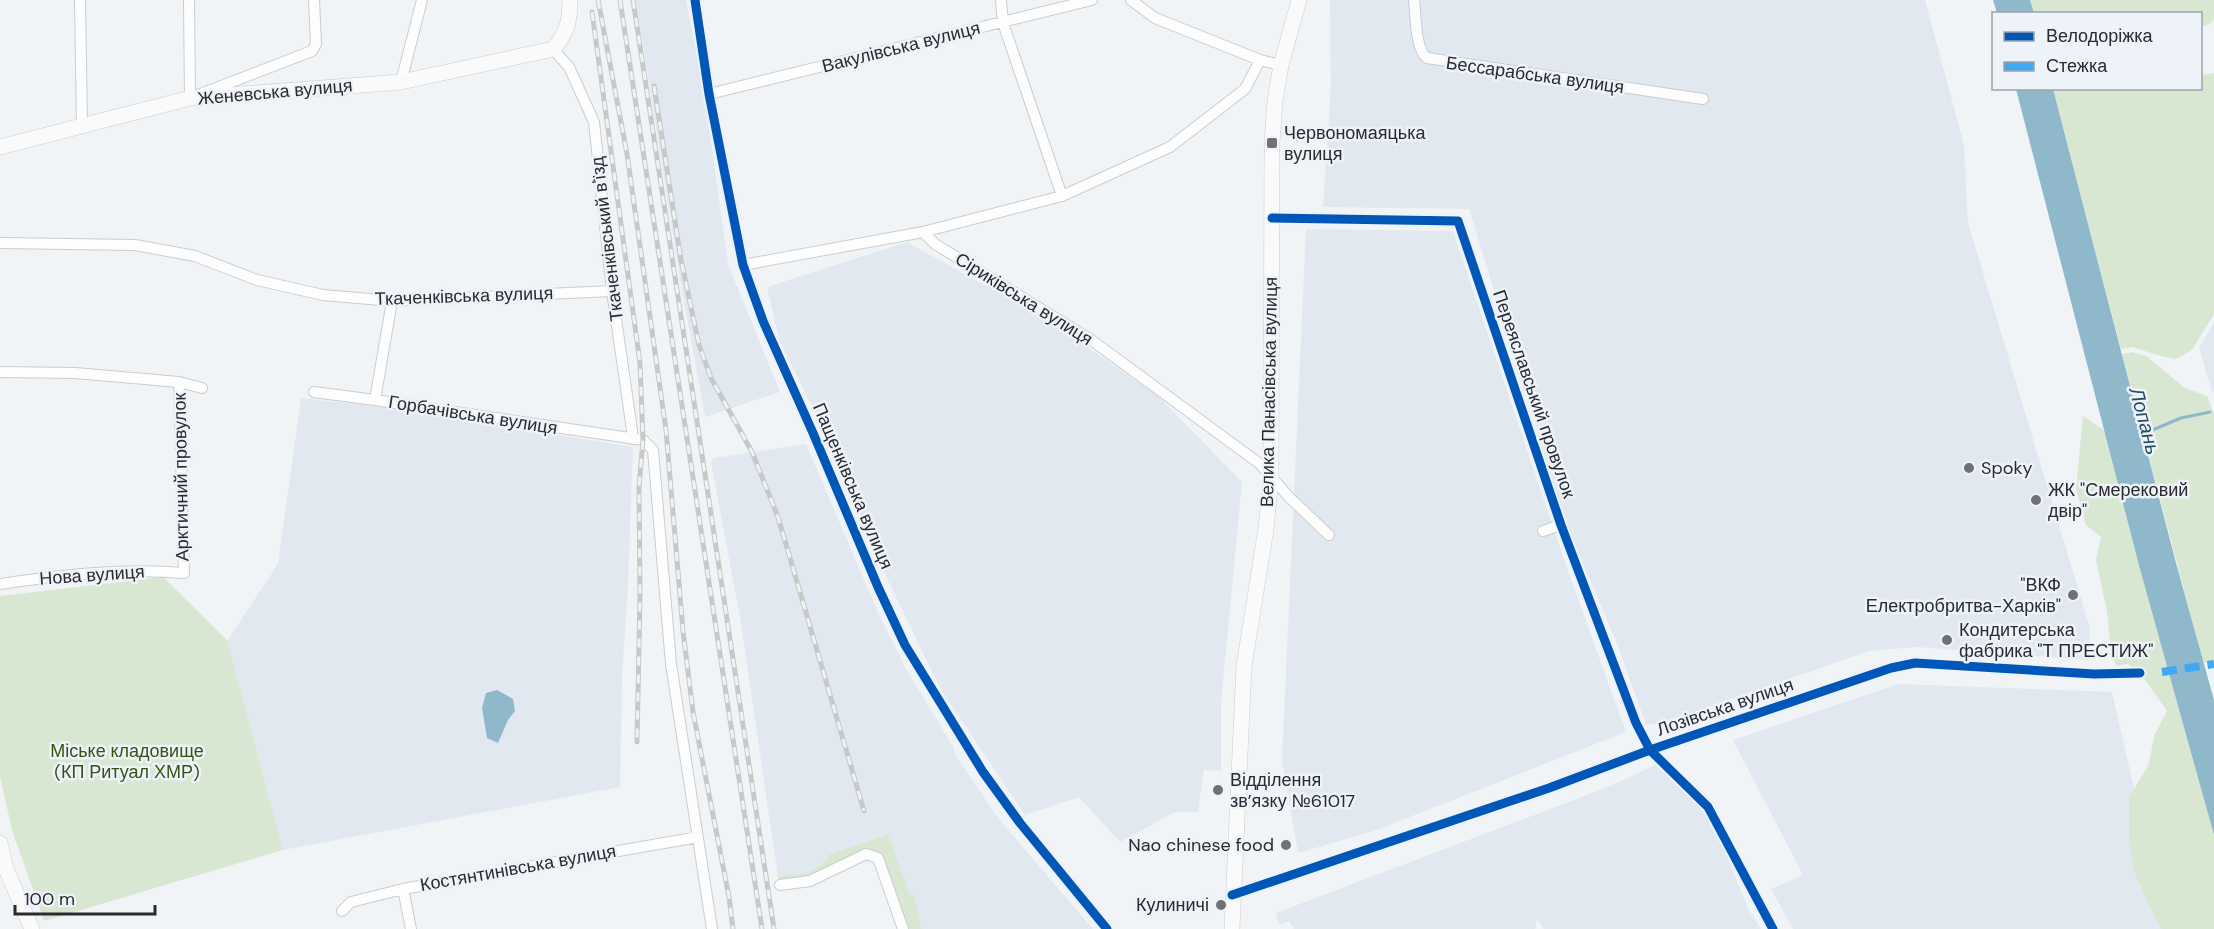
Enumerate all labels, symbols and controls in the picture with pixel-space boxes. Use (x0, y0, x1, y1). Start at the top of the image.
legend (1992, 12, 2202, 90)
street label: Вакулівська вулиця (819, 16, 983, 78)
text: Велодоріжка (2046, 24, 2154, 48)
street label: Бессарабська вулиця (1444, 51, 1626, 99)
text: Стежка (2046, 54, 2108, 78)
street label: Женевська вулиця (196, 73, 354, 111)
place label: Червономаяцька вулиця (1284, 121, 1426, 166)
marker: Червономаяцька вулиця (1265, 136, 1279, 150)
street label: Ткаченківський в'їзд (585, 155, 629, 323)
street label: Сіриківська вулиця (951, 247, 1097, 351)
street label: Велика Панасівська вулиця (1255, 277, 1283, 507)
street label: Ткаченківська вулиця (374, 281, 554, 311)
street label: Переяславський провулок (1487, 287, 1581, 501)
water label: Лопань (2123, 383, 2166, 457)
street label: Горбачівська вулиця (387, 390, 559, 440)
street label: Арктичний провулок (168, 392, 194, 562)
street label: Пащенківська вулиця (807, 399, 899, 573)
place label: Spoky (1981, 456, 2032, 480)
marker: Spoky (1962, 461, 1976, 475)
place label: ЖК "Смерековий двір" (2048, 478, 2188, 523)
marker: ЖК "Смерековий двір" (2029, 493, 2043, 507)
street label: Нова вулиця (39, 559, 145, 591)
place label: "ВКФ Електробритва-Харків" (1866, 573, 2061, 618)
marker: "ВКФ Електробритва-Харків" (2066, 588, 2080, 602)
place label: Кондитерська фабрика "Т ПРЕСТИЖ" (1959, 618, 2153, 663)
marker: Кондитерська фабрика "Т ПРЕСТИЖ" (1940, 633, 1954, 647)
street label: Лозівська вулиця (1653, 672, 1797, 742)
park label: Міське кладовище (КП Ритуал ХМР) (50, 739, 204, 784)
place label: Відділення зв’язку №61017 (1230, 768, 1355, 813)
marker: Відділення зв’язку №61017 (1211, 783, 1225, 797)
place label: Nao chinese food (1128, 833, 1274, 857)
marker: Nao chinese food (1279, 838, 1293, 852)
street label: Костянтинівська вулиця (418, 839, 618, 897)
scale bar (15, 878, 154, 916)
text: 100 m (24, 887, 75, 911)
place label: Кулиничі (1136, 893, 1209, 917)
marker: Кулиничі (1214, 898, 1228, 912)

